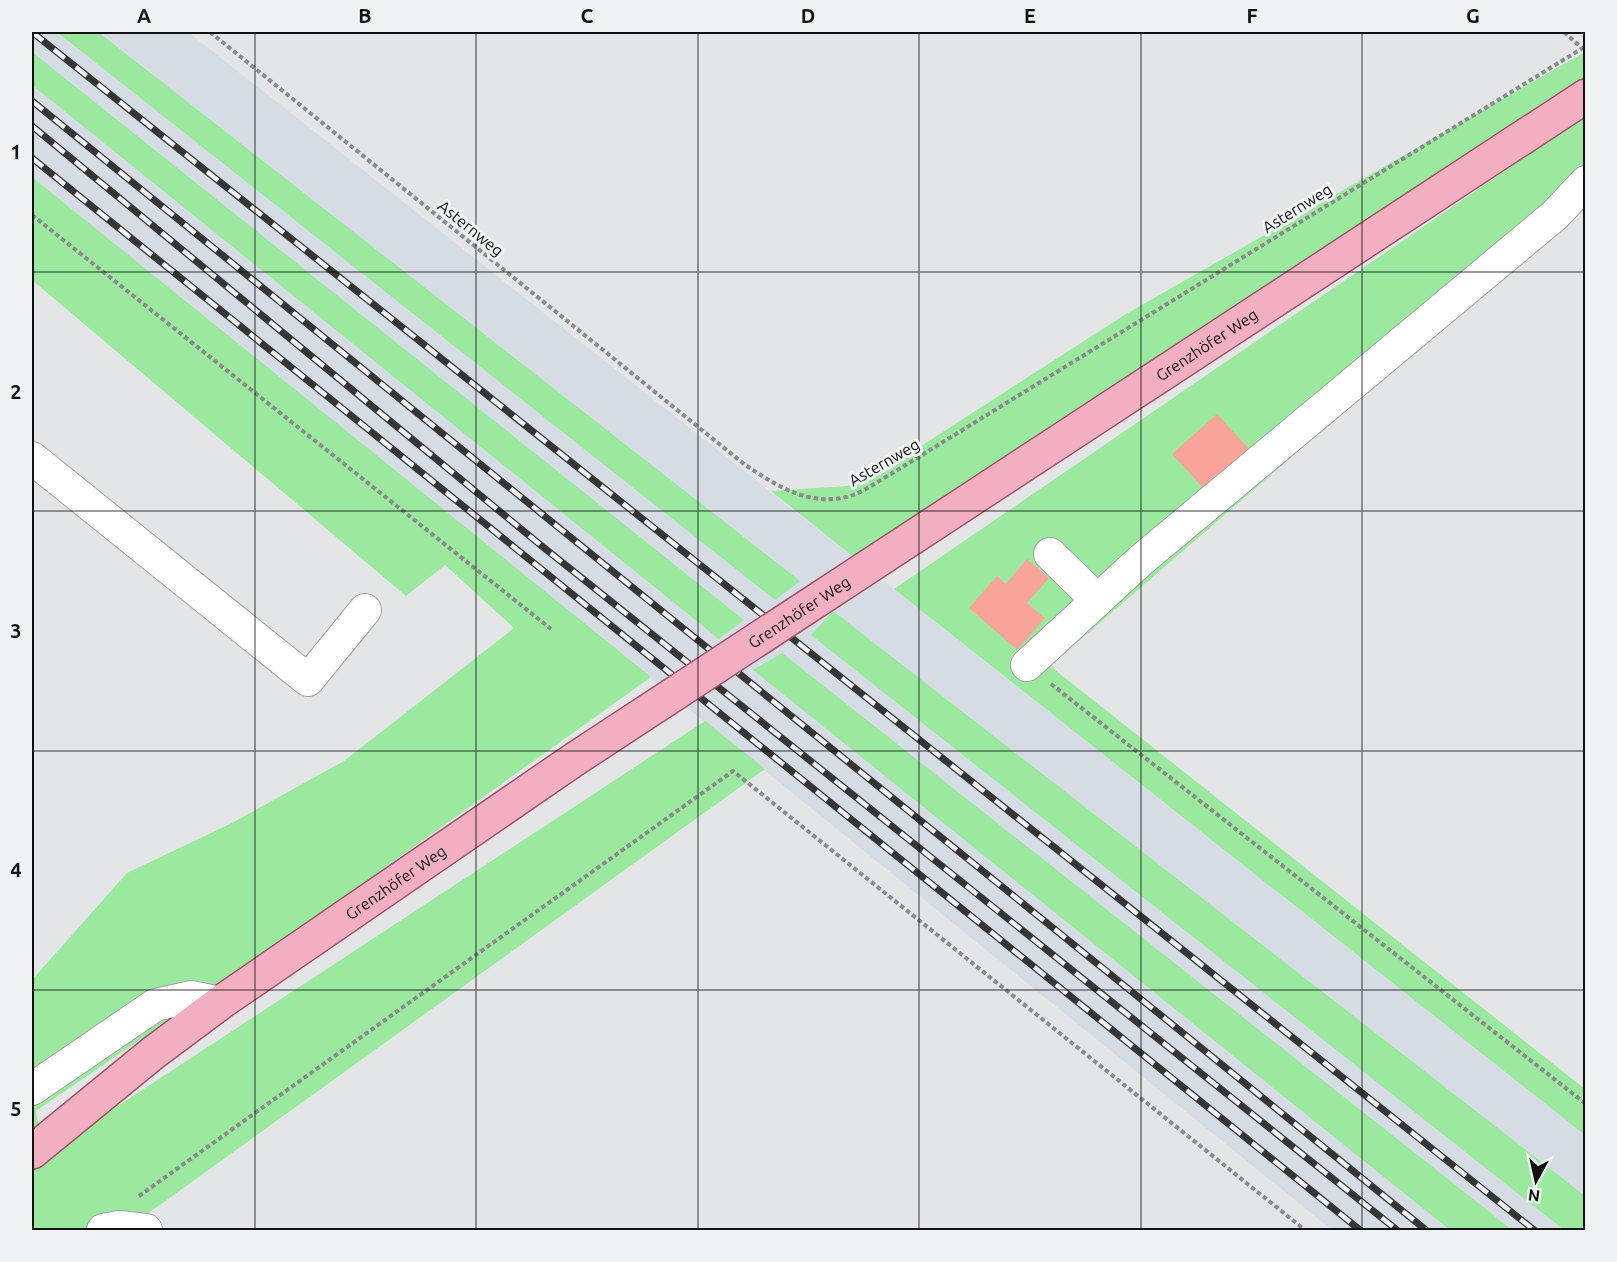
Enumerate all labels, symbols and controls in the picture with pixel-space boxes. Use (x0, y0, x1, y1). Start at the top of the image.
text: A (137, 4, 151, 27)
text: B (358, 4, 372, 27)
text: C (581, 4, 594, 27)
text: D (801, 4, 815, 27)
text: E (1024, 4, 1036, 27)
text: F (1246, 4, 1258, 27)
text: G (1466, 4, 1480, 27)
text: 1 (10, 140, 22, 163)
street label: Asternweg (1259, 180, 1335, 236)
street label: Asternweg (435, 196, 507, 260)
street label: Grenzhöfer Weg (1152, 305, 1261, 385)
text: 2 (10, 380, 22, 403)
street label: Asternweg (846, 435, 922, 489)
street label: Grenzhöfer Weg (745, 572, 853, 652)
text: 3 (10, 619, 22, 642)
street label: Grenzhöfer Weg (342, 842, 449, 923)
text: 4 (10, 858, 22, 881)
text: 5 (10, 1097, 22, 1120)
north arrow (1506, 1151, 1566, 1211)
text: N (1527, 1186, 1541, 1206)

